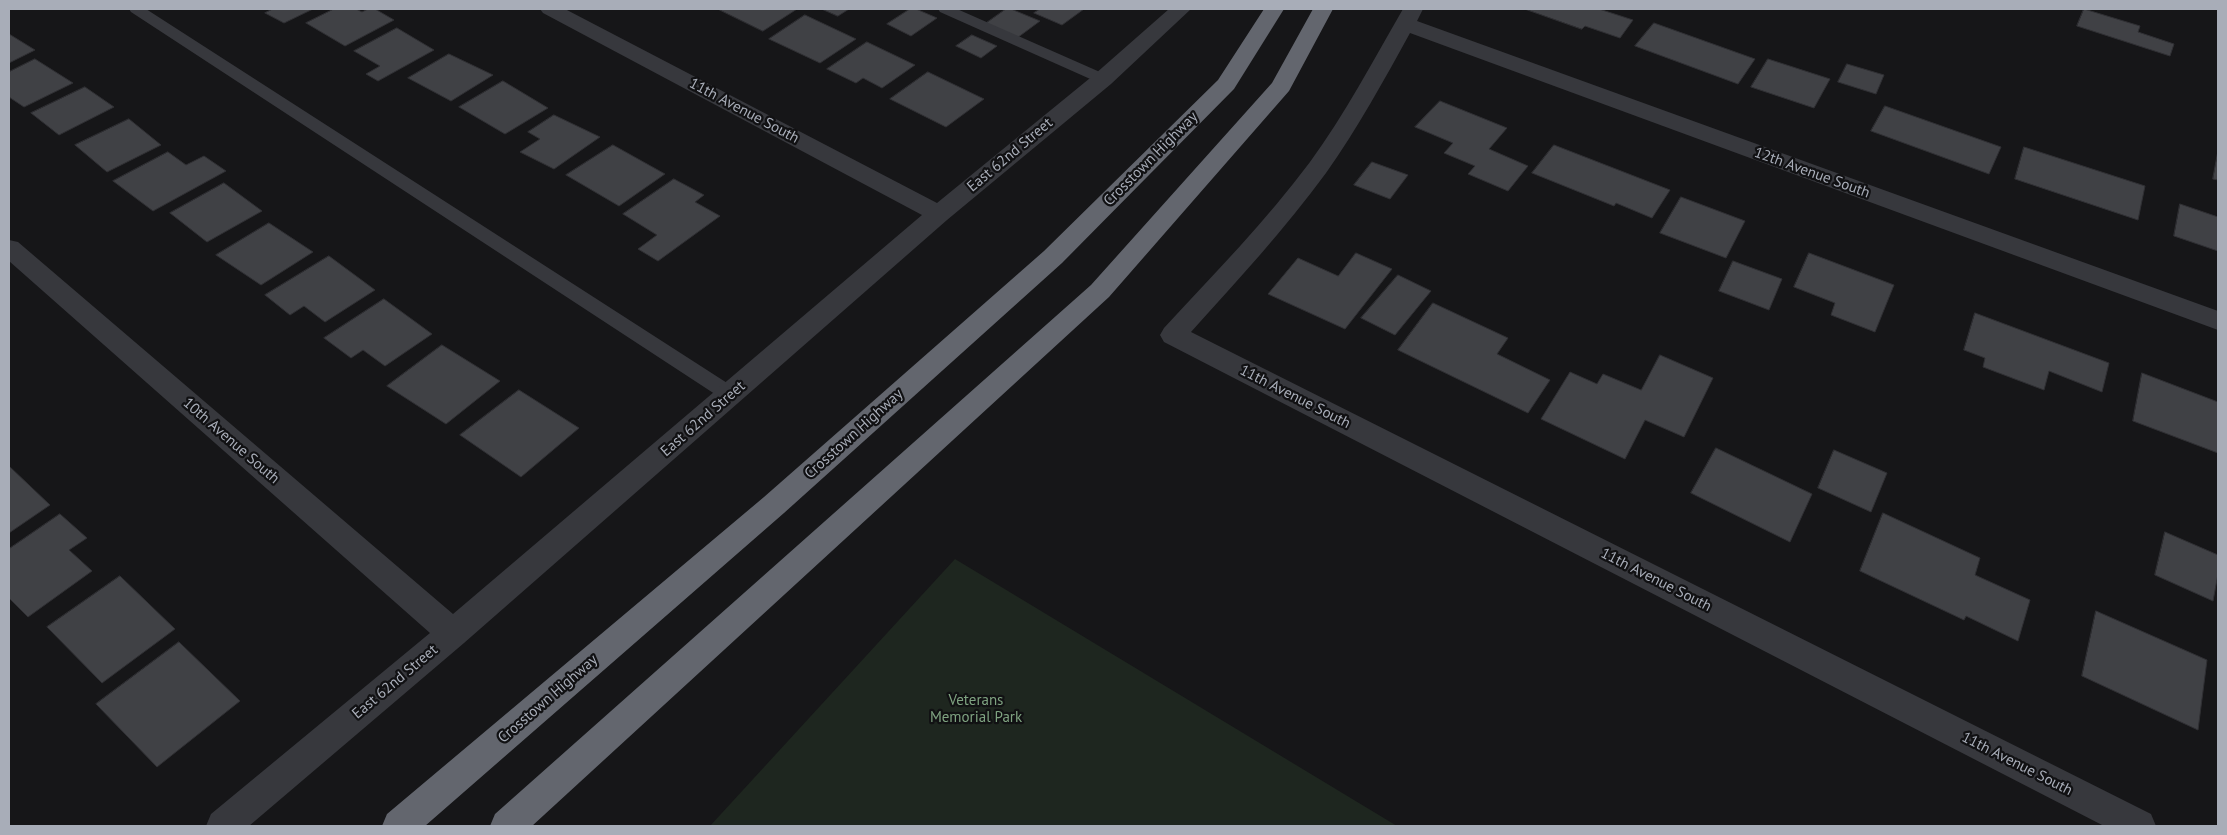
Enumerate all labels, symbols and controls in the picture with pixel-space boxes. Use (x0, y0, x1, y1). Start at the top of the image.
street label: 11th Avenue South (686, 74, 802, 148)
street label: Crosstown Highway (1100, 108, 1202, 210)
street label: East 62nd Street (964, 114, 1056, 196)
street label: 12th Avenue South (1752, 144, 1872, 202)
street label: 11th Avenue South (1237, 361, 1353, 433)
street label: East 62nd Street (657, 377, 749, 461)
street label: Crosstown Highway (801, 385, 907, 483)
street label: 10th Avenue South (179, 394, 283, 488)
street label: 11th Avenue South (1598, 544, 1714, 616)
street label: East 62nd Street (349, 641, 441, 723)
street label: Crosstown Highway (495, 651, 601, 747)
park label: Veterans Memorial Park (930, 692, 1022, 727)
street label: 11th Avenue South (1959, 728, 2075, 800)

